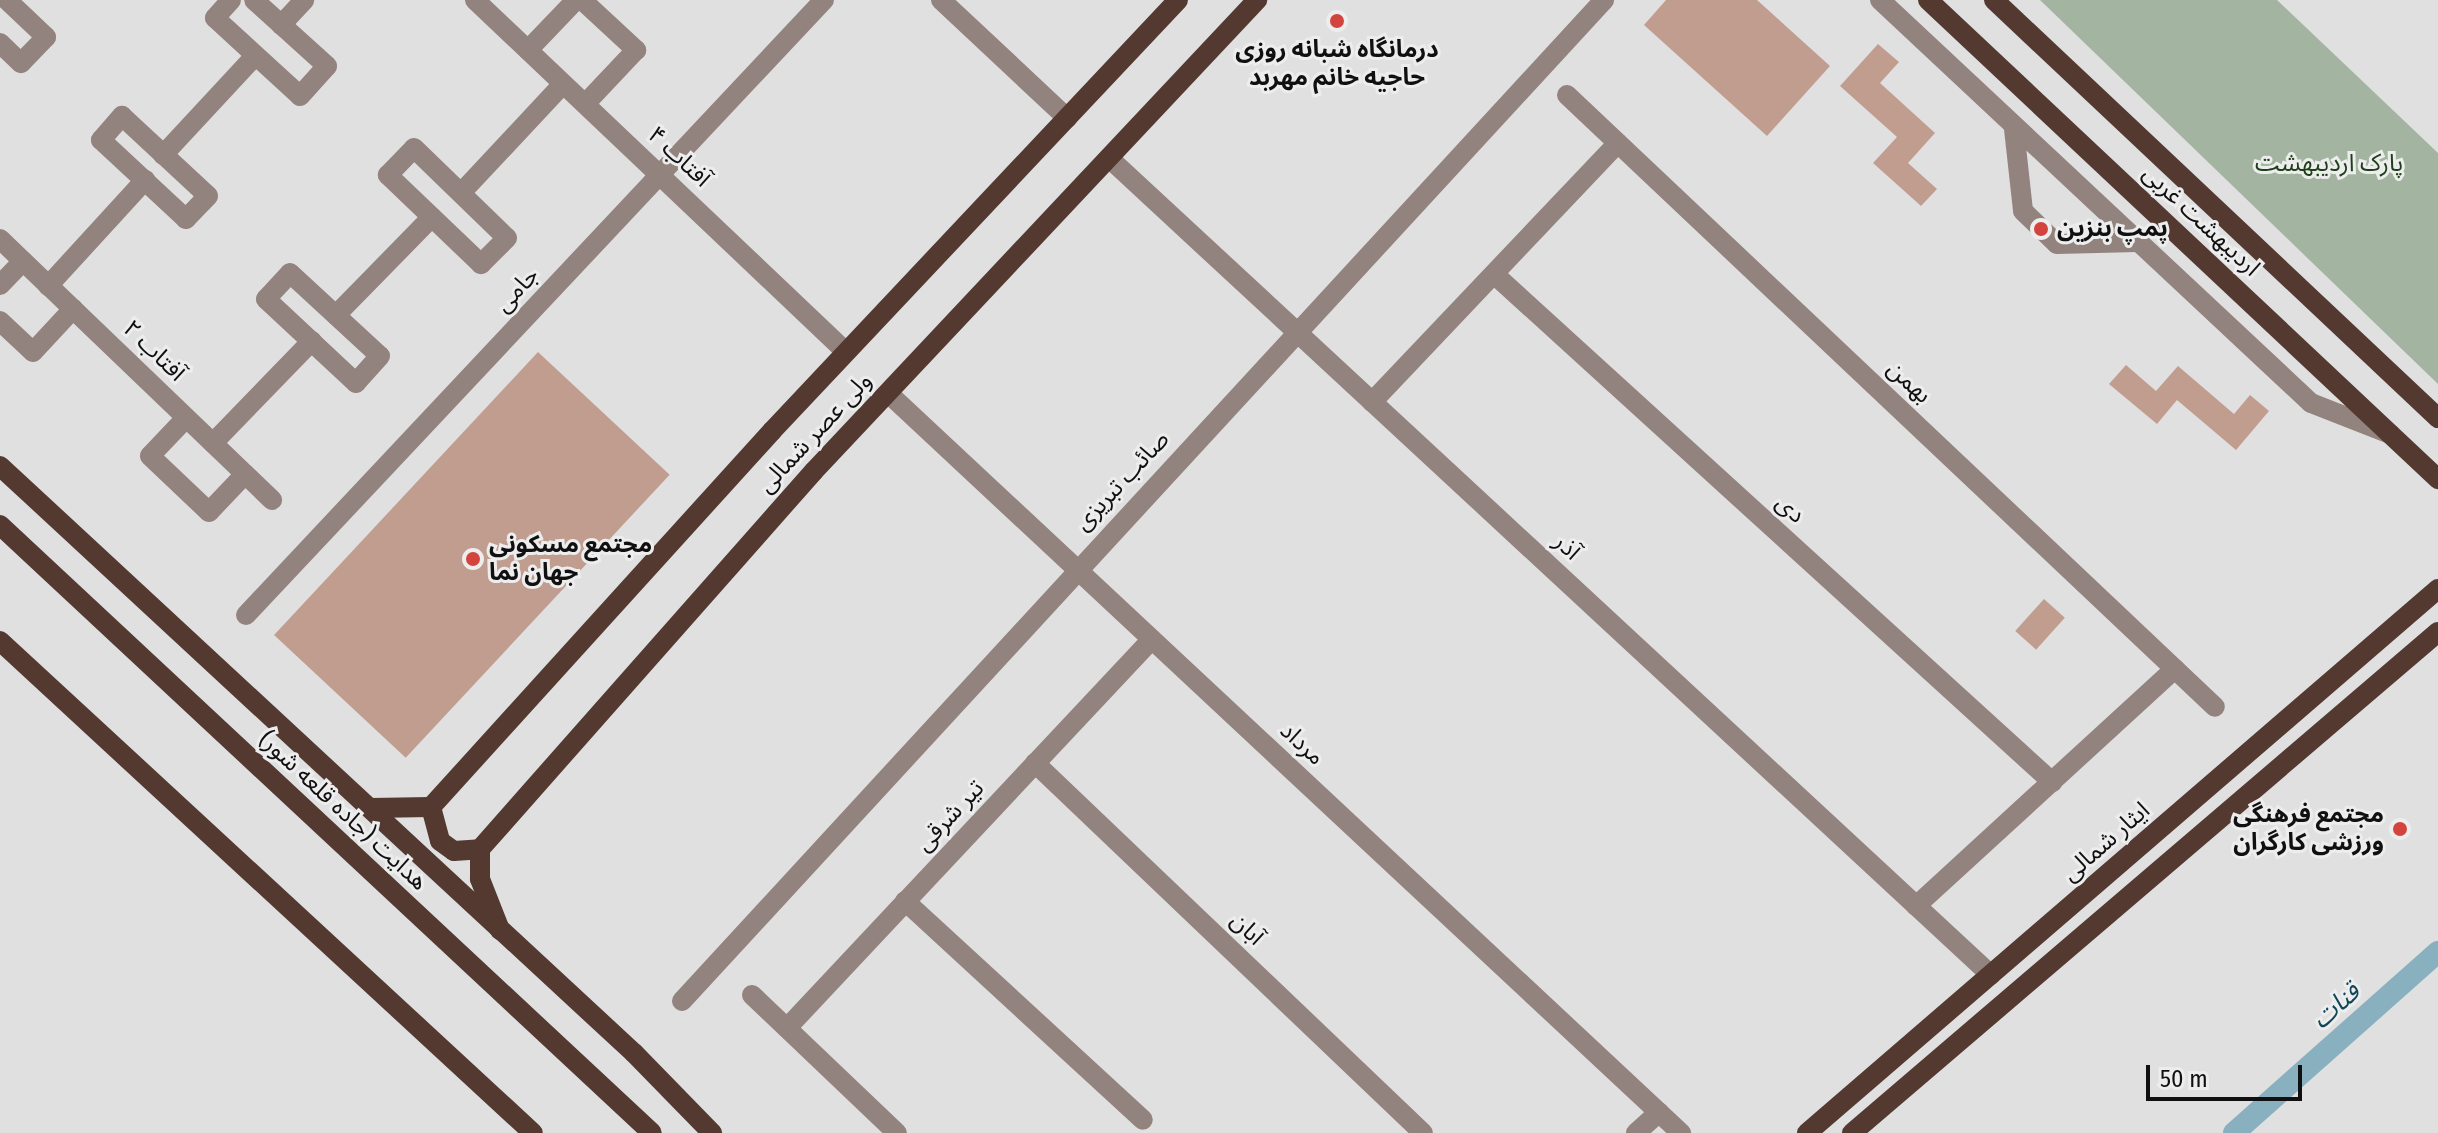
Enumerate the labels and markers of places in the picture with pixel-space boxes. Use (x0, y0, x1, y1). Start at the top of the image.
marker: درمانگاه شبانه‌ روزی حاجیه‌ خانم مهربد (1326, 10, 1348, 32)
place label: درمانگاه شبانه‌ روزی حاجیه‌ خانم مهربد (1235, 36, 1439, 92)
place label: پمپ بنزین (2057, 215, 2168, 243)
marker: پمپ بنزین (2032, 220, 2050, 238)
place label: مجتمع مسکونی جهان نما (489, 531, 652, 587)
marker: مجتمع مسکونی جهان نما (464, 550, 482, 568)
place label: مجتمع فرهنگی ورزشی کارگران (2233, 801, 2384, 857)
marker: مجتمع فرهنگی ورزشی کارگران (2391, 820, 2409, 838)

